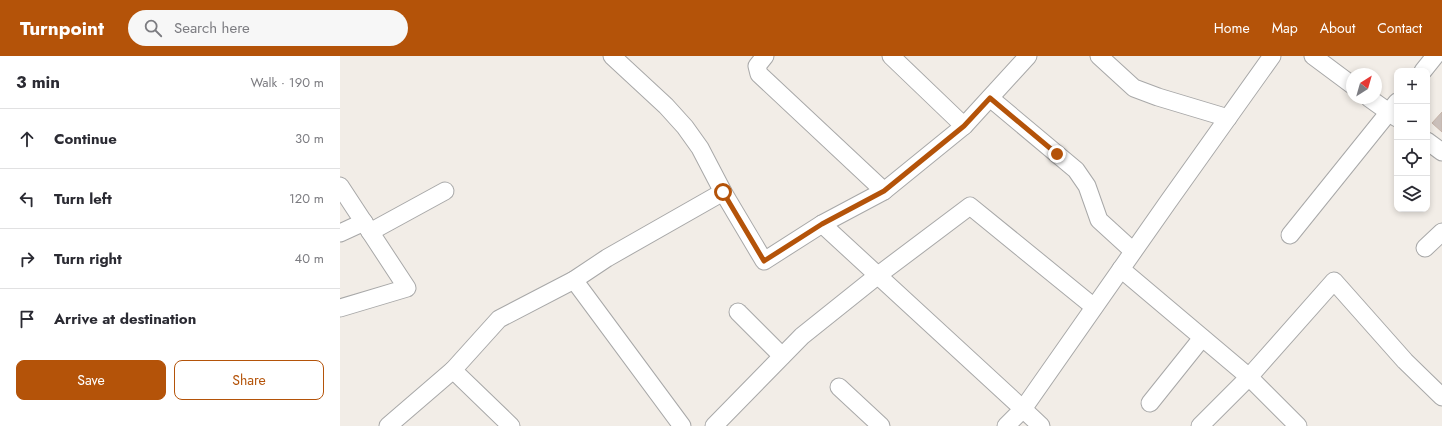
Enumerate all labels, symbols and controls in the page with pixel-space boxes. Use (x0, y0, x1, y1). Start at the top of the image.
search box (128, 10, 408, 46)
text: Turnpoint (20, 15, 104, 42)
icon: search (142, 17, 164, 39)
text: Search here (174, 17, 250, 39)
text: Home (1214, 18, 1250, 38)
text: Map (1272, 18, 1298, 38)
text: About (1320, 18, 1355, 38)
text: Contact (1377, 18, 1422, 38)
north arrow (1346, 68, 1382, 104)
map controls (1394, 68, 1430, 212)
button: + (1394, 68, 1430, 104)
text: 3 min (16, 70, 60, 94)
text: Walk · 190 m (251, 73, 324, 92)
button: − (1394, 104, 1430, 140)
icon: ahead (16, 128, 38, 150)
text: Continue (54, 128, 117, 150)
text: 30 m (295, 129, 324, 148)
button: locate (1394, 140, 1430, 176)
route end (1048, 145, 1066, 163)
button: layers (1394, 176, 1430, 212)
route start (714, 183, 732, 201)
icon: left (16, 188, 38, 210)
text: Turn left (54, 188, 112, 210)
text: 120 m (289, 189, 324, 208)
icon: right (16, 248, 38, 270)
text: Turn right (54, 248, 122, 270)
text: 40 m (295, 249, 324, 268)
icon: arrive (16, 308, 38, 330)
text: Arrive at destination (54, 308, 196, 330)
button: Save (16, 360, 166, 400)
button: Share (174, 360, 324, 400)

